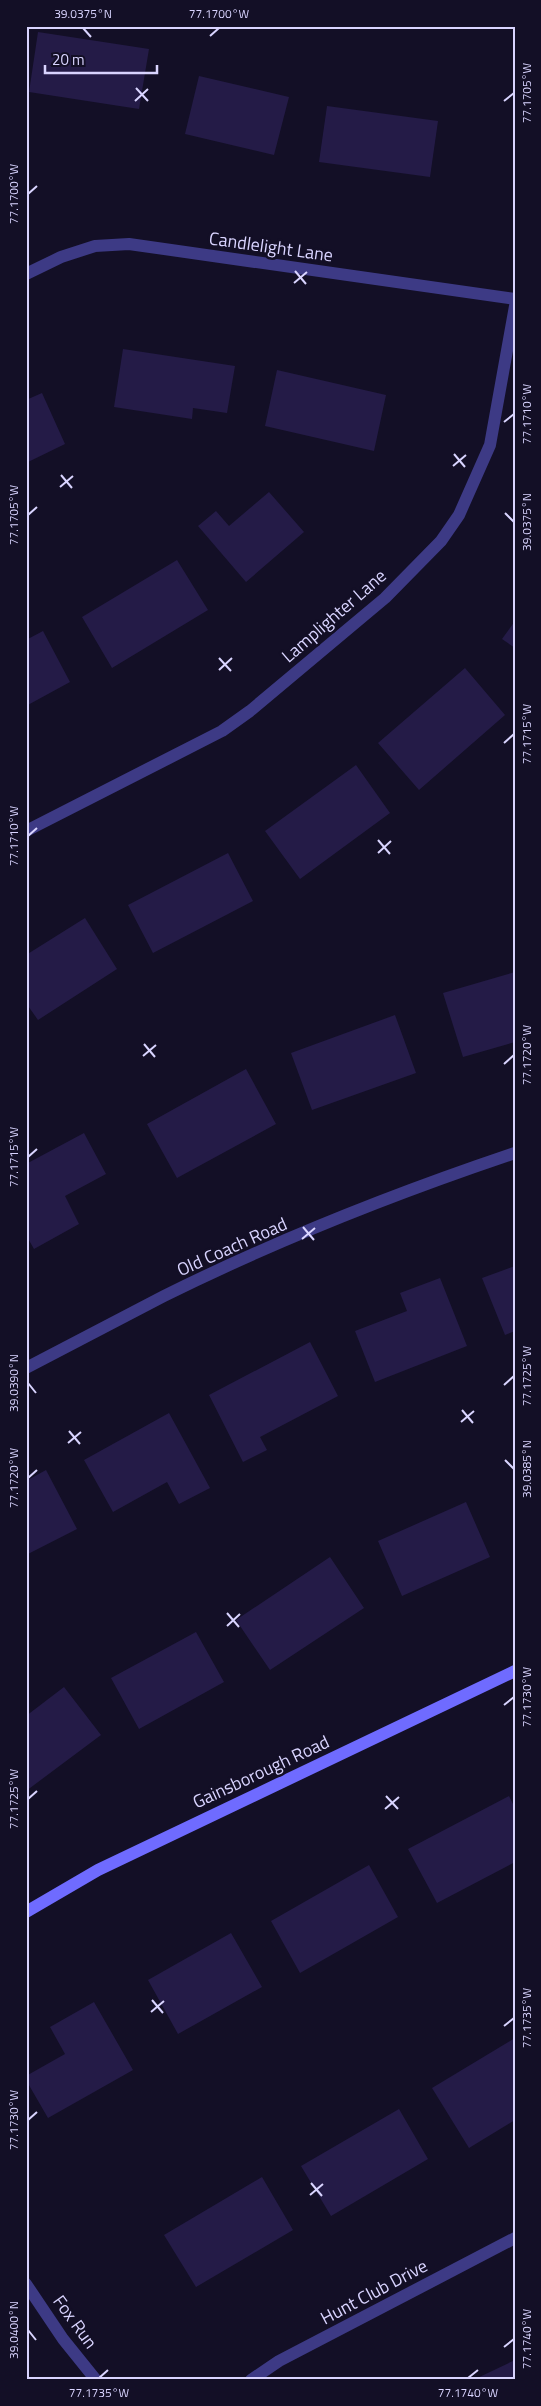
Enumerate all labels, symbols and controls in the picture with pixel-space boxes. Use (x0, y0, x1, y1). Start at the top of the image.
text: 39.0375°N (54, 4, 112, 23)
text: 77.1700°W (189, 4, 249, 23)
scale bar (45, 42, 158, 74)
text: 20 m (52, 48, 85, 71)
text: 77.1705°W (517, 63, 536, 123)
text: 77.1700°W (4, 164, 23, 224)
street label: Candlelight Lane (207, 224, 335, 269)
text: 77.1710°W (517, 384, 536, 444)
text: 77.1705°W (4, 485, 23, 545)
text: 39.0375°N (517, 493, 536, 551)
street label: Lamplighter Lane (275, 562, 392, 669)
text: 77.1715°W (517, 704, 536, 764)
text: 77.1710°W (4, 806, 23, 866)
text: 77.1720°W (517, 1025, 536, 1085)
text: 77.1715°W (4, 1127, 23, 1187)
street label: Old Coach Road (172, 1210, 291, 1283)
text: 77.1725°W (517, 1346, 536, 1406)
text: 39.0390°N (4, 1354, 23, 1412)
text: 39.0385°N (517, 1440, 536, 1498)
text: 77.1720°W (4, 1448, 23, 1508)
text: 77.1730°W (517, 1667, 536, 1727)
street label: Gainsborough Road (188, 1728, 334, 1815)
text: 77.1725°W (4, 1769, 23, 1829)
text: 77.1735°W (517, 1988, 536, 2048)
text: 77.1730°W (4, 2090, 23, 2150)
street label: Hunt Club Drive (315, 2252, 432, 2331)
street label: Fox Run (47, 2289, 104, 2354)
text: 39.0400°N (4, 2301, 23, 2359)
text: 77.1740°W (517, 2309, 536, 2369)
text: 77.1735°W (69, 2383, 129, 2402)
text: 77.1740°W (438, 2383, 498, 2402)

